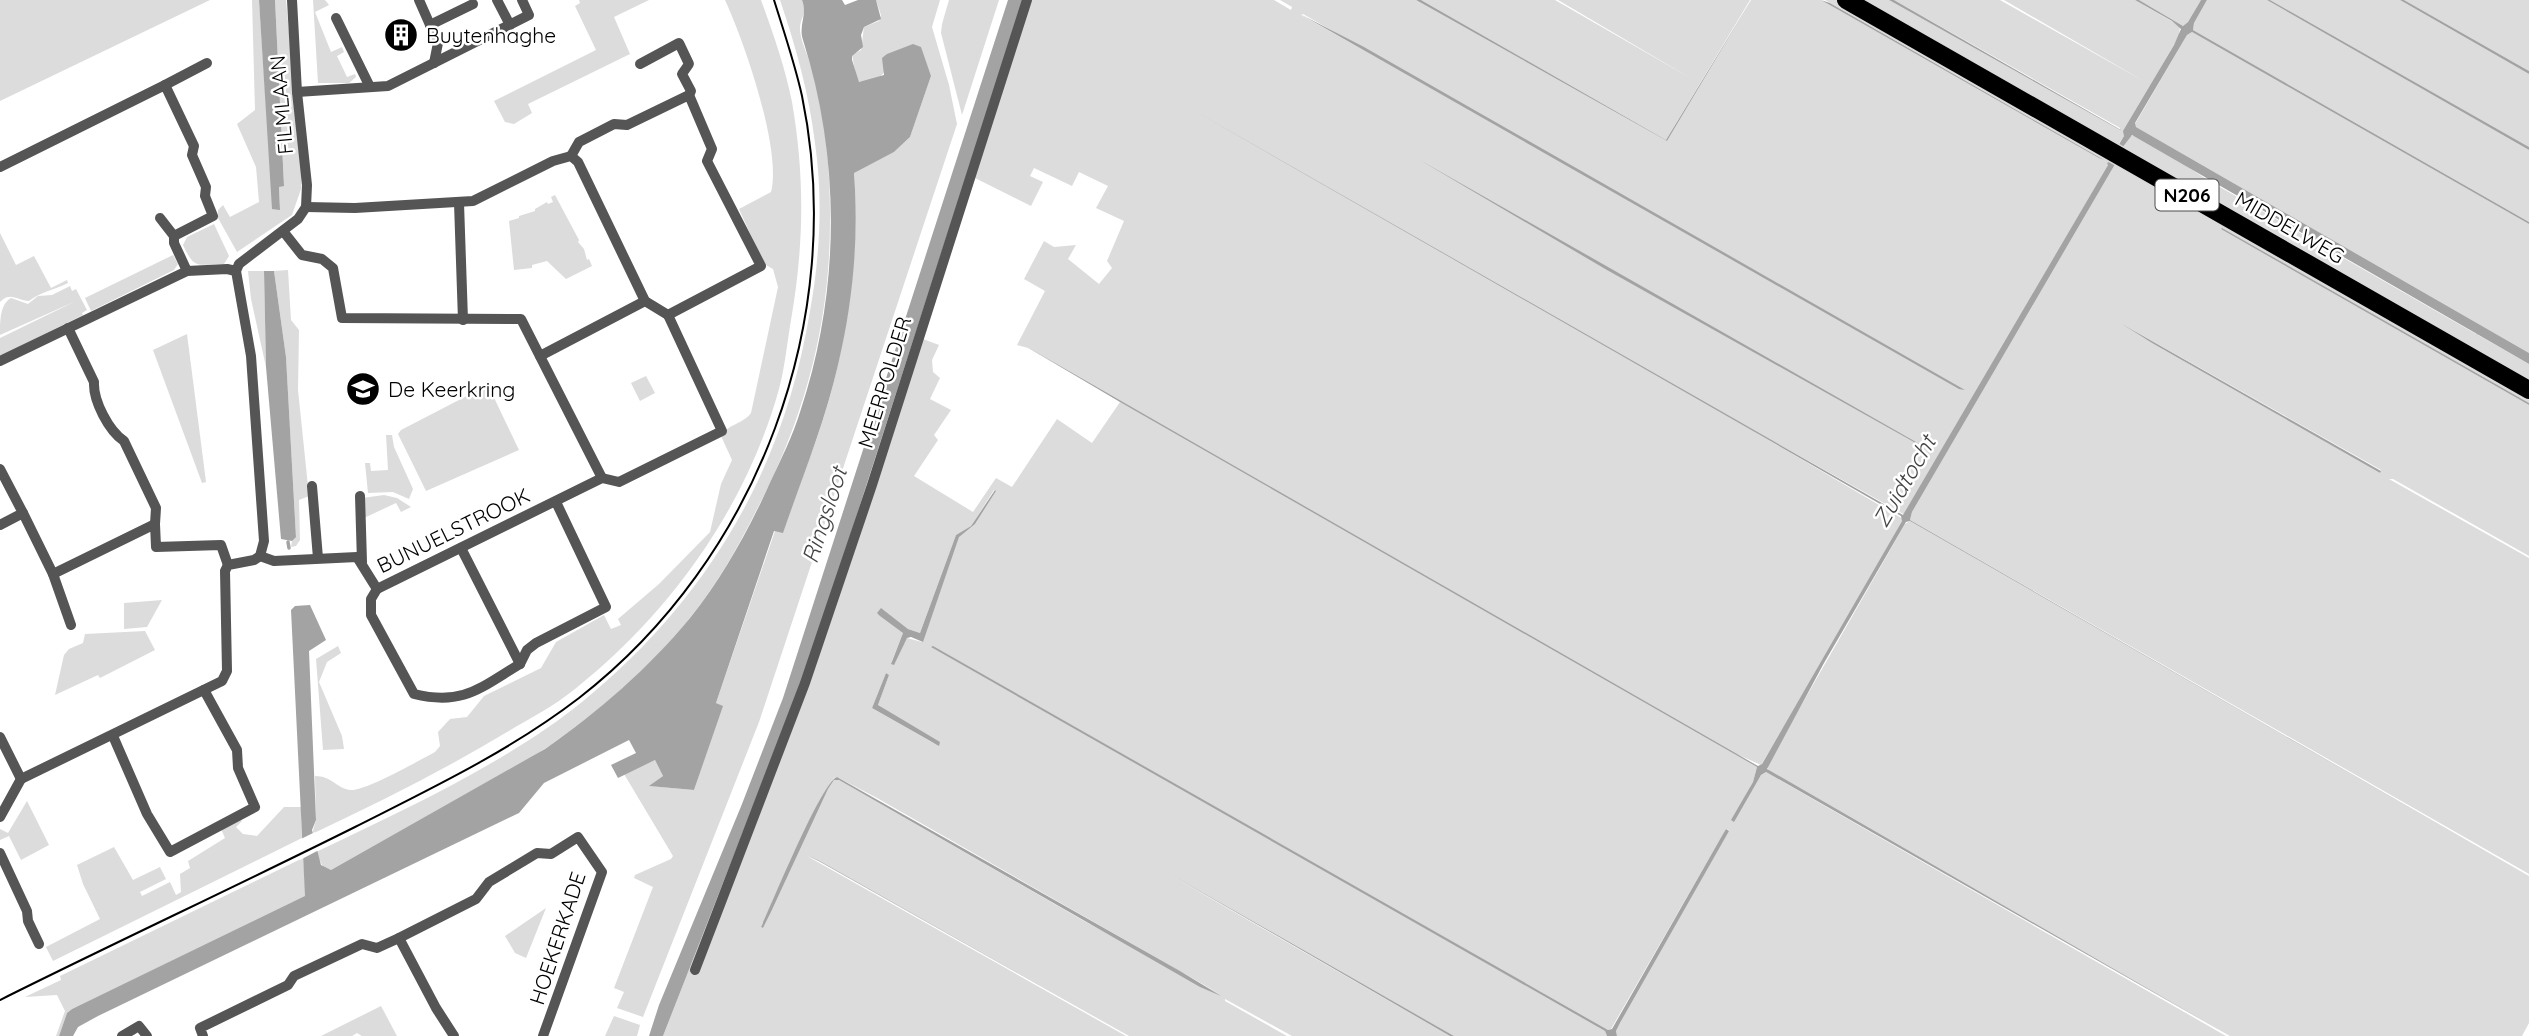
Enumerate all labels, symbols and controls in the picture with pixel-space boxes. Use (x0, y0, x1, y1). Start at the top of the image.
building icon: Buytenhaghe (382, 16, 420, 54)
place label: Buytenhaghe (426, 22, 556, 48)
street label: FILMLAAN (264, 54, 298, 156)
road number: N206 (2156, 180, 2218, 210)
street label: MIDDELWEG (2231, 185, 2349, 269)
street label: MEERPOLDER (852, 313, 916, 451)
school or university icon: De Keerkring (344, 370, 382, 408)
place label: De Keerkring (388, 376, 515, 402)
water label: Zuidtocht (1866, 428, 1943, 532)
water label: Ringsloot (795, 461, 854, 567)
street label: BUNUELSTROOK (372, 482, 534, 578)
street label: HOEKERKADE (523, 868, 591, 1008)

